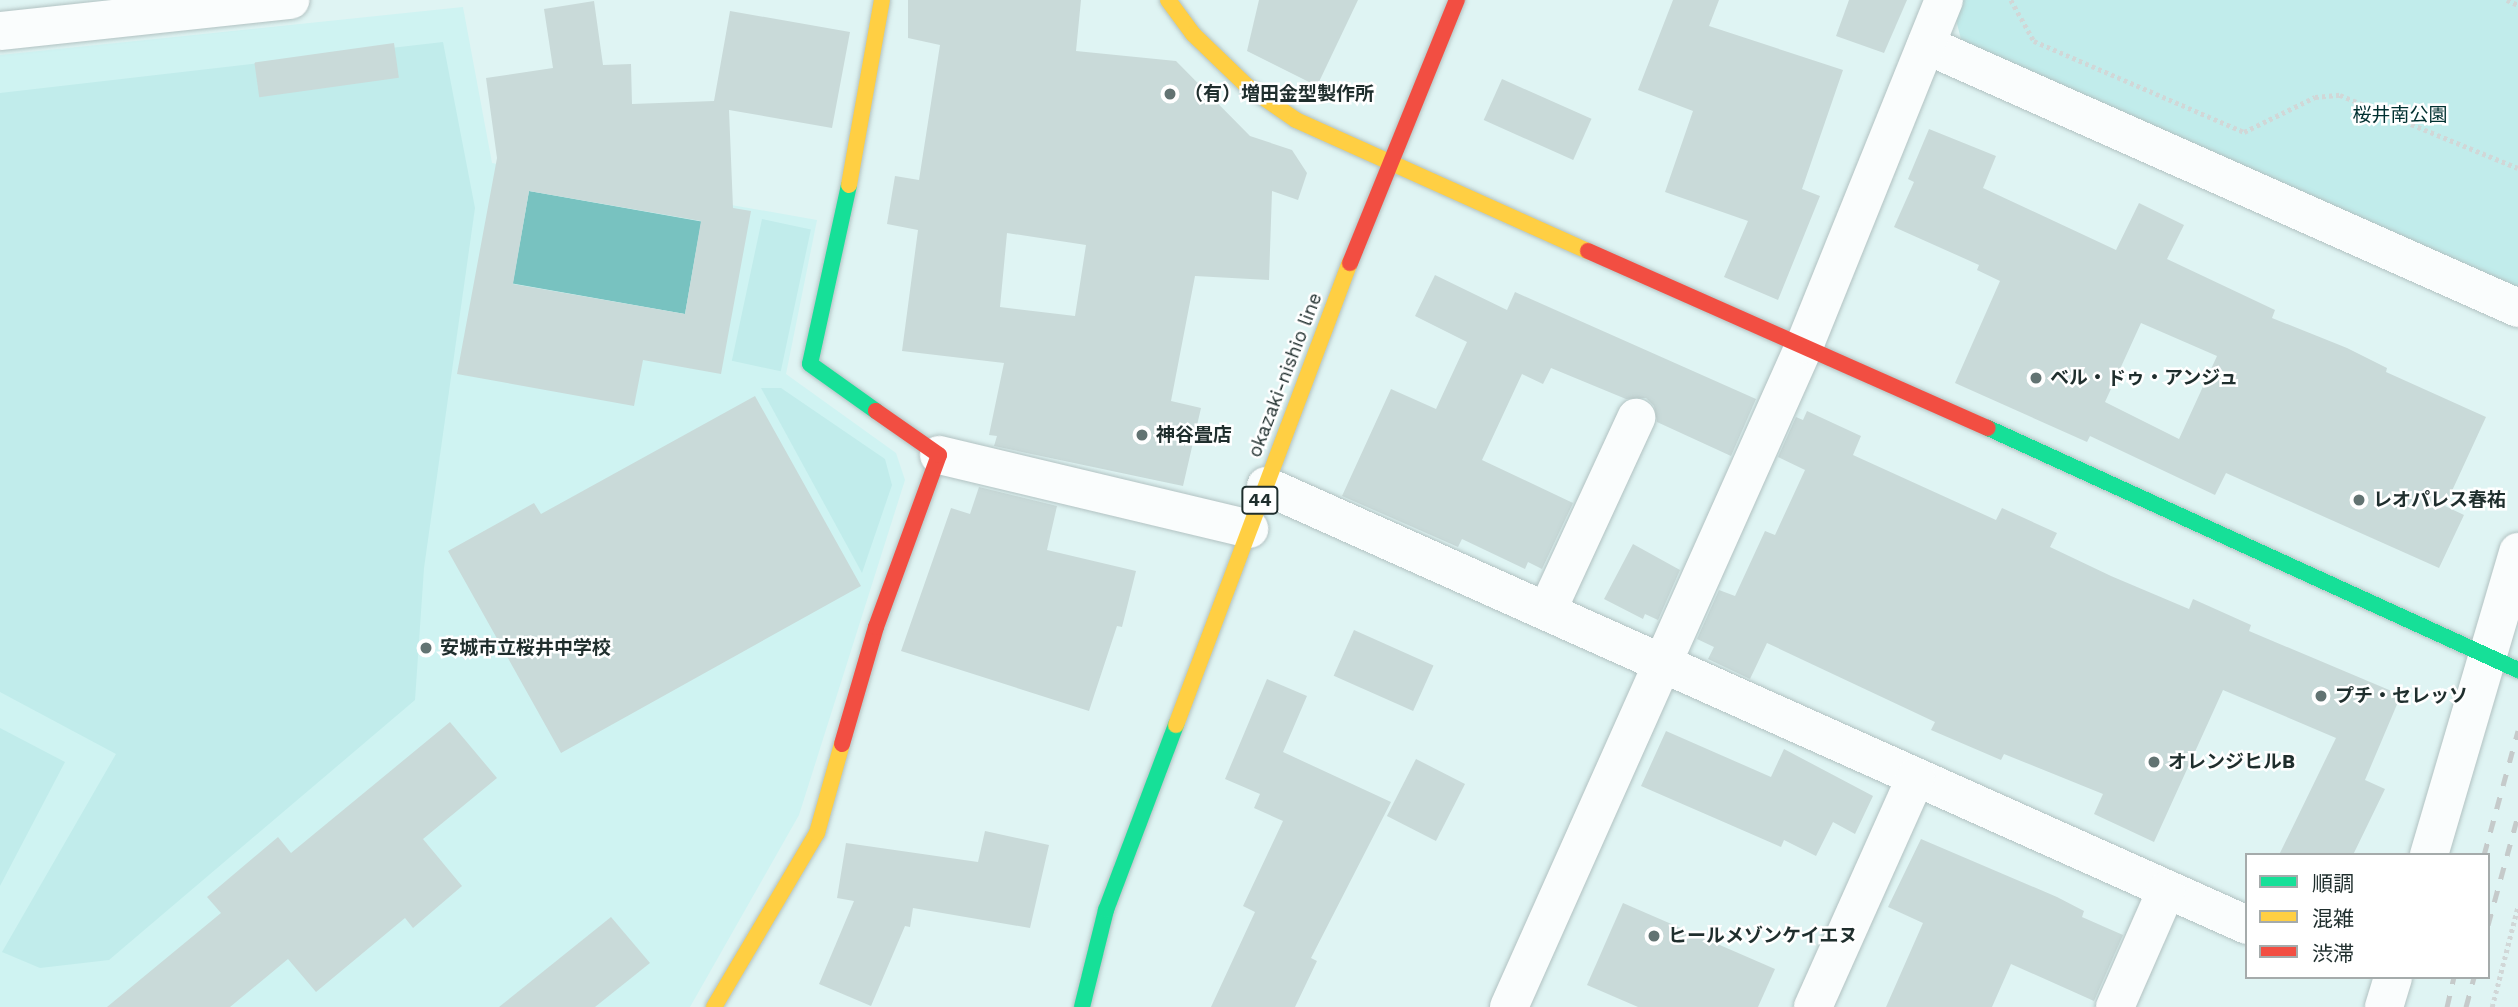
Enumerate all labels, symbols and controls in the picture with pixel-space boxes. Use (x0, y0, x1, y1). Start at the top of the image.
place label: （有）増田金型製作所 (1184, 83, 1374, 105)
marker: （有）増田金型製作所 (1162, 86, 1178, 102)
park label: 桜井南公園 (2353, 104, 2447, 126)
street label: okazaki-nishio line (1243, 290, 1327, 460)
place label: ベル・ドゥ・アンジュ (2050, 367, 2240, 389)
marker: ベル・ドゥ・アンジュ (2028, 370, 2044, 386)
place label: 神谷畳店 (1156, 424, 1232, 446)
marker: 神谷畳店 (1134, 427, 1150, 443)
road number: 44 (1241, 486, 1279, 514)
place label: レオパレス春祐 (2373, 489, 2506, 511)
marker: レオパレス春祐 (2351, 492, 2367, 508)
place label: 安城市立桜井中学校 (440, 637, 611, 659)
marker: 安城市立桜井中学校 (418, 640, 434, 656)
place label: プチ・セレッソ (2335, 685, 2468, 707)
marker: プチ・セレッソ (2313, 688, 2329, 704)
place label: オレンジヒルB (2168, 751, 2295, 773)
marker: オレンジヒルB (2146, 754, 2162, 770)
legend (2245, 853, 2490, 979)
text: 順調 (2312, 871, 2354, 896)
text: 混雑 (2312, 906, 2354, 931)
place label: ヒールメゾンケイエヌ (1668, 925, 1858, 947)
marker: ヒールメゾンケイエヌ (1646, 928, 1662, 944)
text: 渋滞 (2312, 941, 2354, 966)

